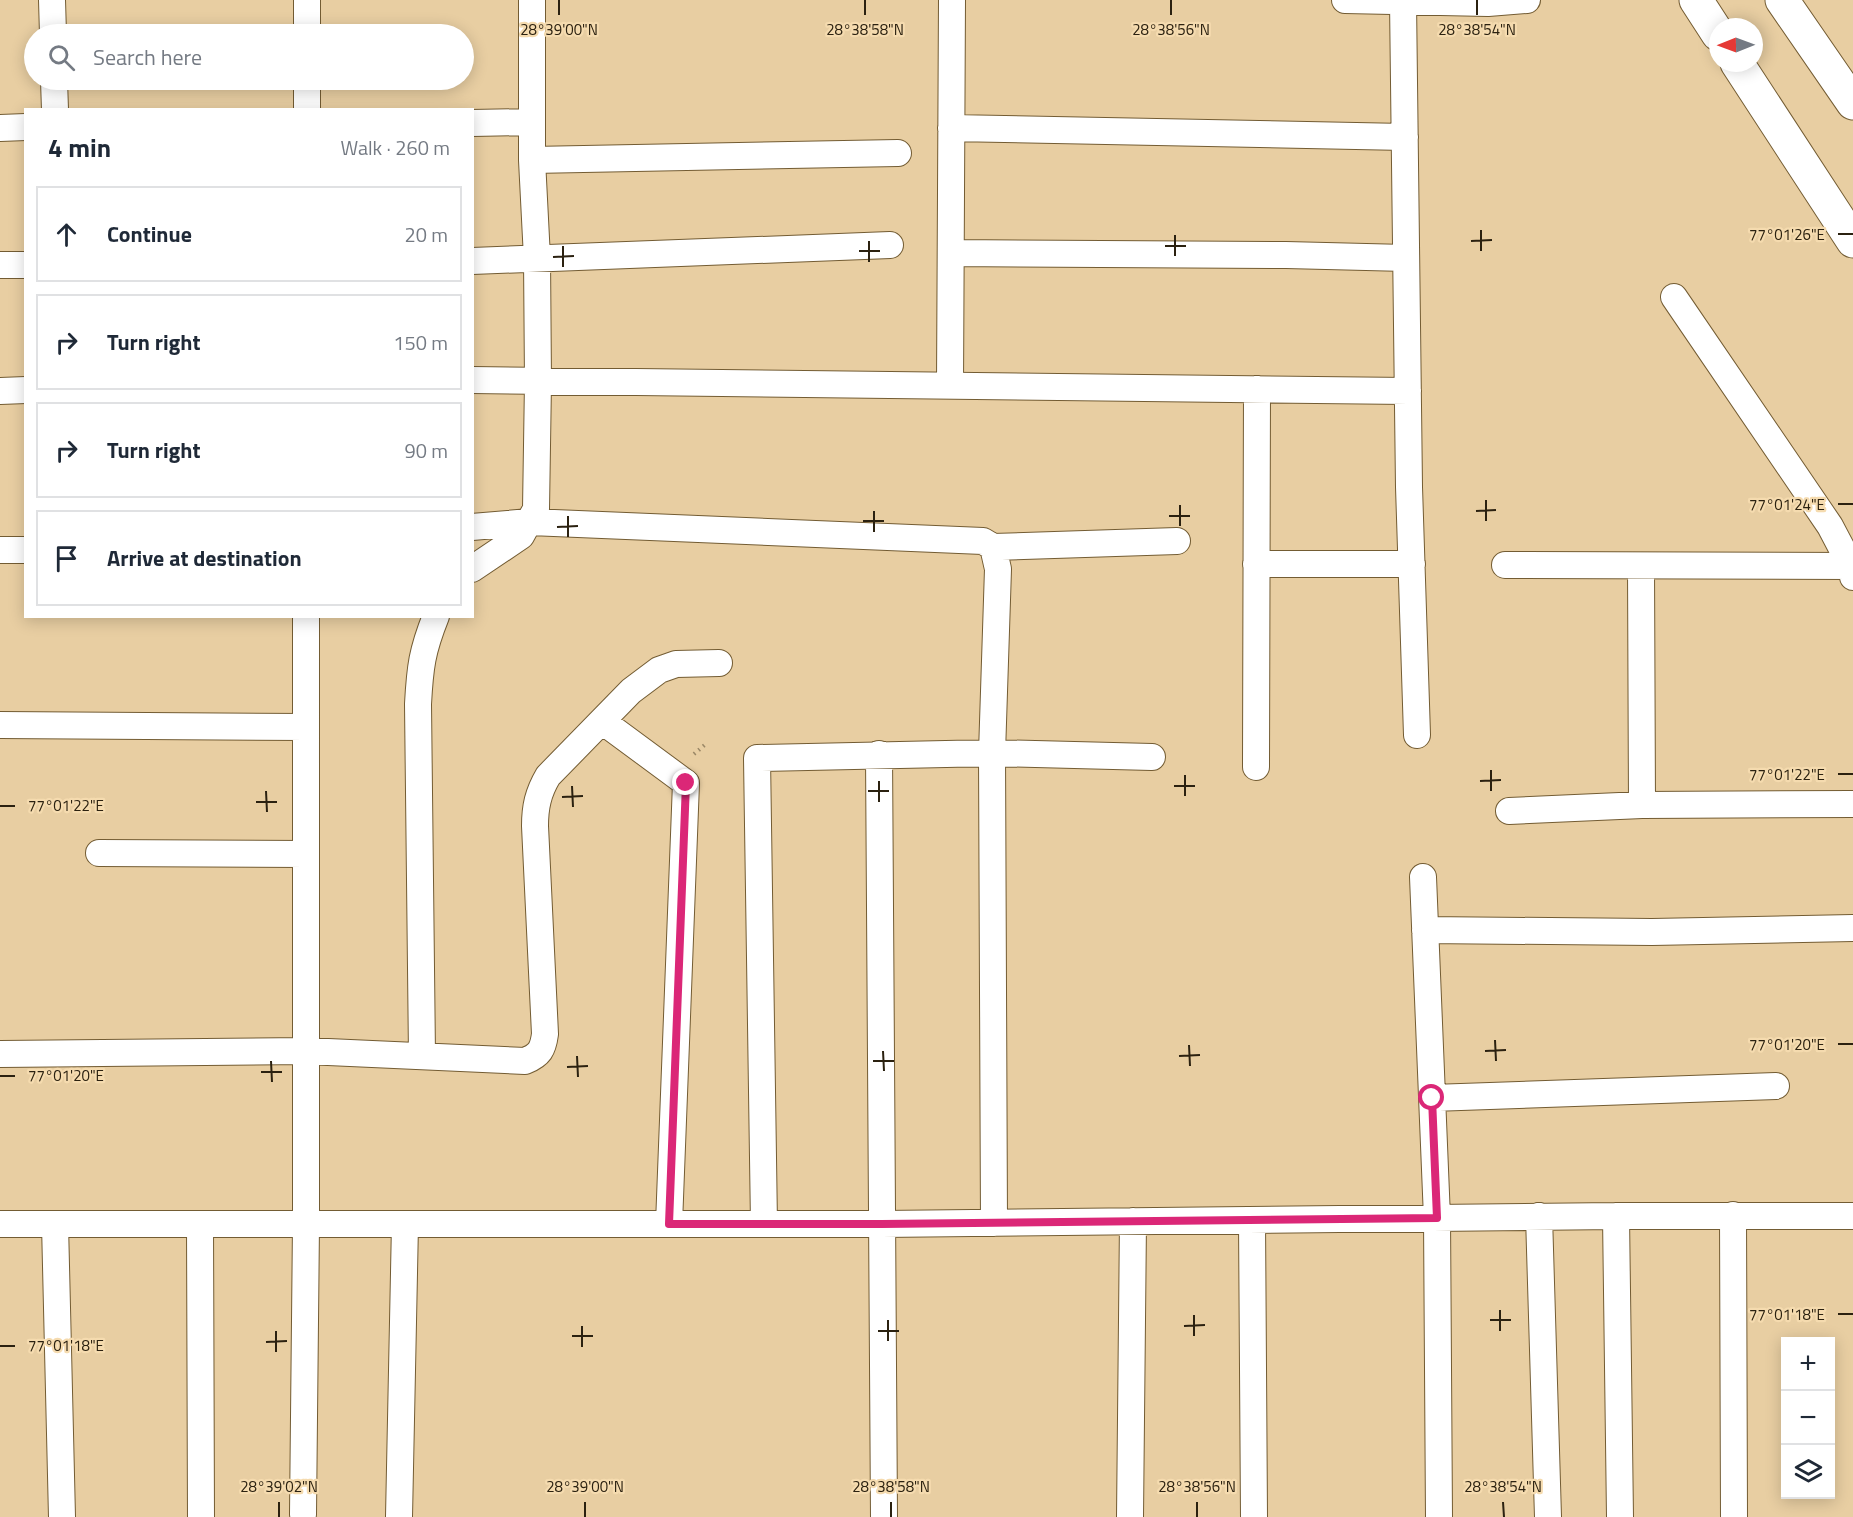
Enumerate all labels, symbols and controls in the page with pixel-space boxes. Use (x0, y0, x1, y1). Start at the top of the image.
text: 28°39'00"N (520, 18, 598, 41)
text: 28°38'58"N (826, 18, 904, 41)
text: 28°38'56"N (1132, 18, 1210, 41)
text: 28°38'54"N (1438, 18, 1516, 41)
north arrow (1709, 18, 1763, 72)
search box (24, 24, 474, 90)
text: Search here (93, 40, 202, 74)
icon: search (45, 41, 78, 74)
text: 4 min (48, 128, 111, 167)
text: Walk · 260 m (341, 132, 450, 163)
text: Continue (107, 217, 192, 251)
icon: ahead (50, 218, 83, 251)
text: 20 m (404, 219, 448, 250)
text: 77°01'26"E (1749, 223, 1825, 246)
text: Turn right (107, 325, 201, 359)
icon: right (50, 326, 83, 359)
text: 150 m (393, 327, 448, 358)
text: Turn right (107, 433, 201, 467)
icon: right (50, 434, 83, 467)
text: 90 m (404, 435, 448, 466)
text: 77°01'24"E (1749, 493, 1825, 516)
text: Arrive at destination (107, 541, 302, 575)
icon: arrive (50, 542, 83, 575)
text: 77°01'22"E (1749, 763, 1825, 786)
route end (672, 769, 698, 795)
text: 77°01'22"E (28, 794, 104, 817)
text: 77°01'20"E (1749, 1033, 1825, 1056)
text: 77°01'20"E (28, 1064, 104, 1087)
route start (1418, 1084, 1444, 1110)
text: 77°01'18"E (1749, 1303, 1825, 1326)
text: 77°01'18"E (28, 1334, 104, 1357)
map controls (1781, 1337, 1835, 1499)
button: + (1781, 1337, 1835, 1391)
button: − (1781, 1391, 1835, 1445)
button: layers (1781, 1445, 1835, 1499)
text: 28°39'02"N (240, 1475, 318, 1498)
text: 28°39'00"N (546, 1475, 624, 1498)
text: 28°38'58"N (852, 1475, 930, 1498)
text: 28°38'56"N (1158, 1475, 1236, 1498)
text: 28°38'54"N (1464, 1475, 1542, 1498)

